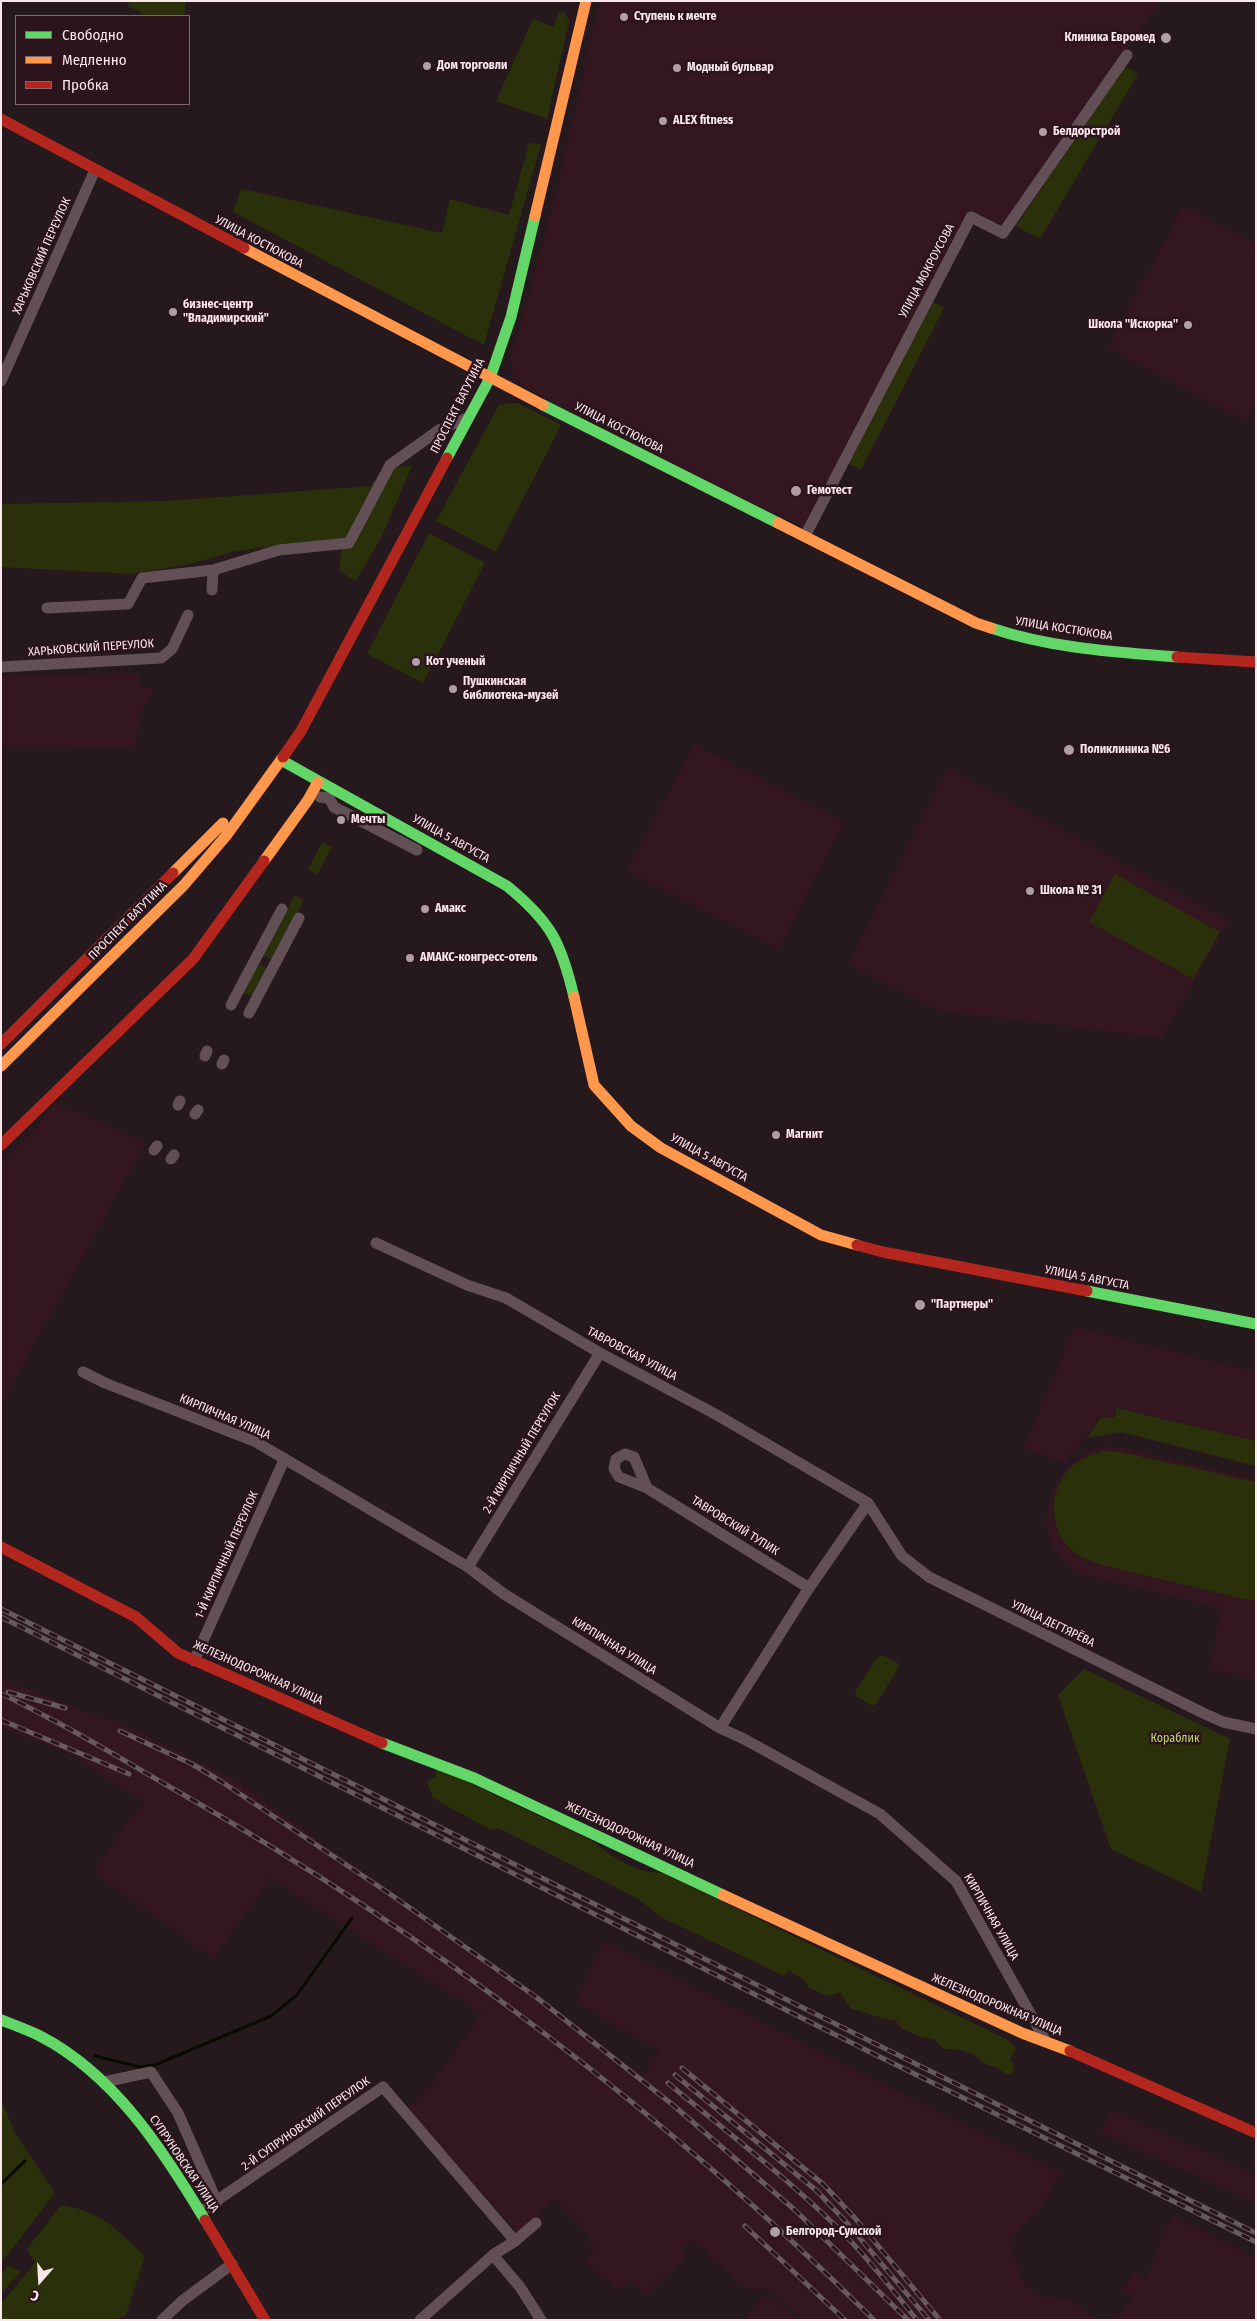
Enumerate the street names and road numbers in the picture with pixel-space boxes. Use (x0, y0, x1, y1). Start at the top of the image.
street label: ХАРЬКОВСКИЙ ПЕРЕУЛОК (10, 195, 74, 317)
street label: УЛИЦА КОСТЮКОВА (212, 213, 306, 271)
street label: УЛИЦА МОКРОУСОВА (896, 222, 958, 320)
street label: ПРОСПЕКТ ВАТУТИНА (428, 356, 488, 456)
street label: УЛИЦА КОСТЮКОВА (572, 399, 666, 457)
street label: УЛИЦА КОСТЮКОВА (1014, 614, 1114, 644)
street label: ХАРЬКОВСКИЙ ПЕРЕУЛОК (28, 636, 154, 660)
street label: УЛИЦА 5 АВГУСТА (410, 812, 492, 866)
street label: ПРОСПЕКТ ВАТУТИНА (86, 879, 170, 963)
street label: УЛИЦА 5 АВГУСТА (668, 1131, 750, 1185)
street label: УЛИЦА 5 АВГУСТА (1043, 1263, 1131, 1293)
street label: ТАВРОВСКАЯ УЛИЦА (585, 1324, 679, 1384)
street label: 2-Й КИРПИЧНЫЙ ПЕРЕУЛОК (480, 1390, 564, 1516)
street label: КИРПИЧНАЯ УЛИЦА (177, 1391, 273, 1443)
street label: 1-Й КИРПИЧНЫЙ ПЕРЕУЛОК (192, 1489, 262, 1621)
street label: ТАВРОВСКИЙ ТУПИК (689, 1493, 781, 1559)
street label: УЛИЦА ДЕГТЯРЁВА (1009, 1598, 1097, 1650)
street label: КИРПИЧНАЯ УЛИЦА (569, 1614, 659, 1678)
street label: ЖЕЛЕЗНОДОРОЖНАЯ УЛИЦА (191, 1638, 325, 1708)
street label: ЖЕЛЕЗНОДОРОЖНАЯ УЛИЦА (563, 1799, 697, 1871)
street label: КИРПИЧНАЯ УЛИЦА (960, 1871, 1022, 1963)
street label: ЖЕЛЕЗНОДОРОЖНАЯ УЛИЦА (929, 1971, 1065, 2039)
street label: 2-Й СУПРУНОВСКИЙ ПЕРЕУЛОК (239, 2074, 373, 2174)
street label: СУПРУНОВСКАЯ УЛИЦА (146, 2113, 222, 2215)

